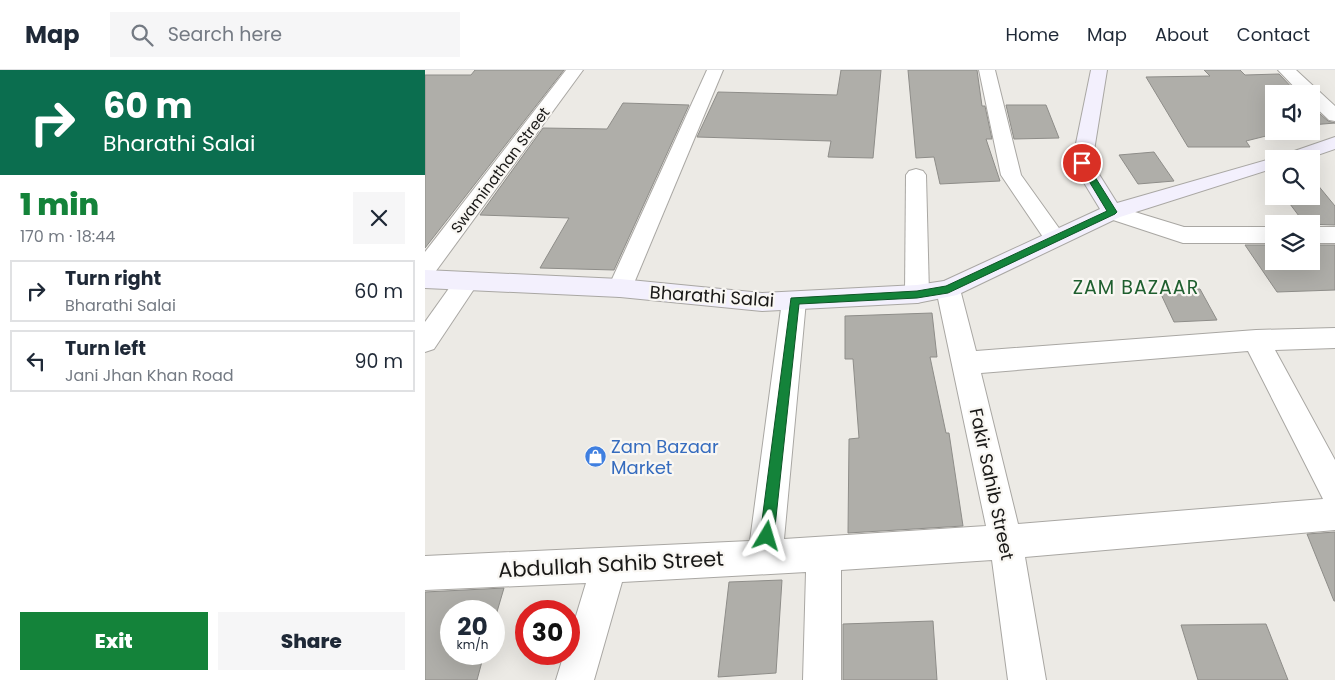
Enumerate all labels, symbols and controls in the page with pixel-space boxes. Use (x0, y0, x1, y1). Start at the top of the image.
search box (110, 12, 460, 57)
text: Map (25, 18, 80, 51)
icon: search (128, 21, 156, 49)
text: Search here (168, 21, 282, 48)
text: Home (1005, 22, 1059, 47)
text: Map (1087, 22, 1127, 47)
text: About (1155, 22, 1209, 47)
text: Contact (1237, 22, 1310, 47)
text: 60 m (103, 81, 193, 130)
map controls (1265, 85, 1320, 270)
button: sound (1265, 85, 1320, 140)
icon: right (20, 90, 85, 155)
street label: Swaminathan Street (446, 103, 554, 237)
text: Bharathi Salai (103, 128, 255, 159)
pin (1061, 142, 1103, 184)
icon: arrive (1068, 149, 1096, 177)
button: search (1265, 150, 1320, 205)
text: 1 min (20, 183, 99, 226)
button: close (353, 192, 405, 244)
button: layers (1265, 215, 1320, 270)
text: 170 m · 18:44 (20, 225, 115, 248)
text: Turn right (65, 265, 161, 292)
district label: ZAM BAZAAR (1073, 274, 1199, 301)
icon: right (22, 277, 50, 305)
text: 60 m (354, 278, 403, 305)
street label: Bharathi Salai (649, 279, 775, 313)
text: Bharathi Salai (65, 294, 176, 317)
text: Turn left (65, 335, 146, 362)
icon: left (22, 347, 50, 375)
text: 90 m (354, 348, 403, 375)
text: Jani Jhan Khan Road (65, 364, 234, 387)
street label: Fakir Sahib Street (964, 406, 1020, 562)
place label: Zam Bazaar Market (611, 434, 719, 480)
shop icon: Zam Bazaar Market (583, 444, 607, 468)
position arrow (740, 509, 792, 561)
street label: Abdullah Sahib Street (497, 544, 725, 584)
speed limit sign: 30 (515, 600, 580, 665)
text: 20 (457, 609, 488, 644)
button: Exit (20, 612, 208, 670)
button: Share (218, 612, 405, 670)
text: km/h (457, 636, 488, 653)

